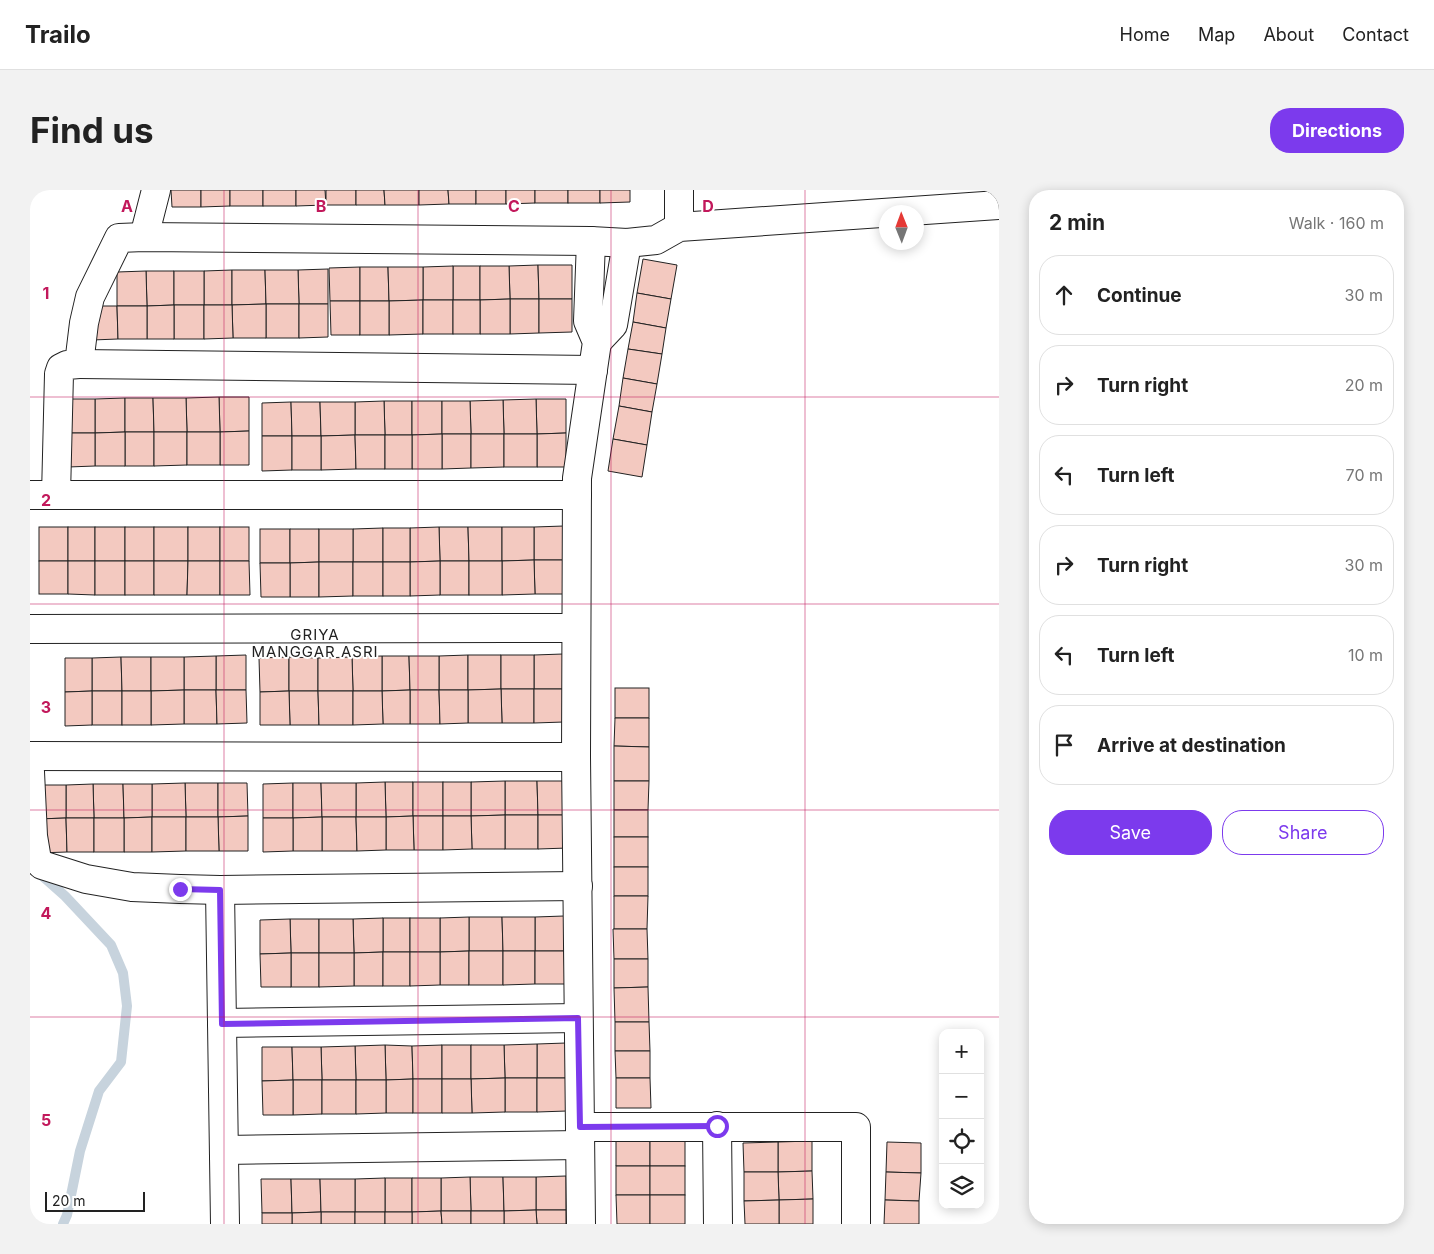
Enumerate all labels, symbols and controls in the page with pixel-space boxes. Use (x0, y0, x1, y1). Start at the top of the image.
text: Trailo (25, 20, 91, 49)
text: Home (1120, 24, 1170, 45)
text: Map (1198, 24, 1235, 45)
text: About (1263, 24, 1314, 45)
text: Contact (1342, 24, 1409, 45)
button: Directions (1270, 108, 1404, 153)
text: Find us (30, 109, 154, 151)
text: A (121, 196, 133, 216)
text: B (316, 196, 326, 216)
text: C (508, 196, 520, 216)
text: D (702, 196, 714, 216)
north arrow (879, 205, 924, 250)
text: 2 min (1049, 210, 1105, 235)
text: Walk · 160 m (1289, 213, 1384, 233)
icon: ahead (1050, 281, 1078, 309)
text: 1 (43, 283, 49, 303)
text: Continue (1097, 284, 1182, 307)
text: 30 m (1345, 285, 1383, 305)
icon: right (1050, 371, 1078, 399)
text: Turn right (1097, 374, 1188, 397)
text: 20 m (1345, 375, 1383, 395)
icon: left (1050, 461, 1078, 489)
text: Turn left (1097, 464, 1175, 487)
text: 70 m (1346, 465, 1383, 485)
text: 2 (41, 490, 51, 510)
icon: right (1050, 551, 1078, 579)
text: Turn right (1097, 554, 1188, 577)
text: 30 m (1345, 555, 1383, 575)
district label: GRIYA MANGGAR ASRI (251, 625, 379, 661)
icon: left (1050, 641, 1078, 669)
text: Turn left (1097, 644, 1175, 667)
text: 10 m (1348, 645, 1383, 665)
text: 3 (41, 697, 51, 717)
icon: arrive (1050, 731, 1078, 759)
text: Arrive at destination (1097, 734, 1286, 757)
button: Save (1049, 810, 1212, 855)
button: Share (1222, 810, 1384, 855)
route end (169, 878, 192, 901)
text: 4 (41, 903, 52, 923)
map controls (939, 1029, 984, 1209)
button: + (939, 1029, 984, 1074)
button: − (939, 1074, 984, 1119)
text: 5 (41, 1110, 51, 1130)
route start (706, 1115, 729, 1138)
button: locate (939, 1119, 984, 1164)
button: layers (939, 1164, 984, 1209)
scale bar (45, 1189, 145, 1212)
text: 20 m (52, 1192, 86, 1209)

